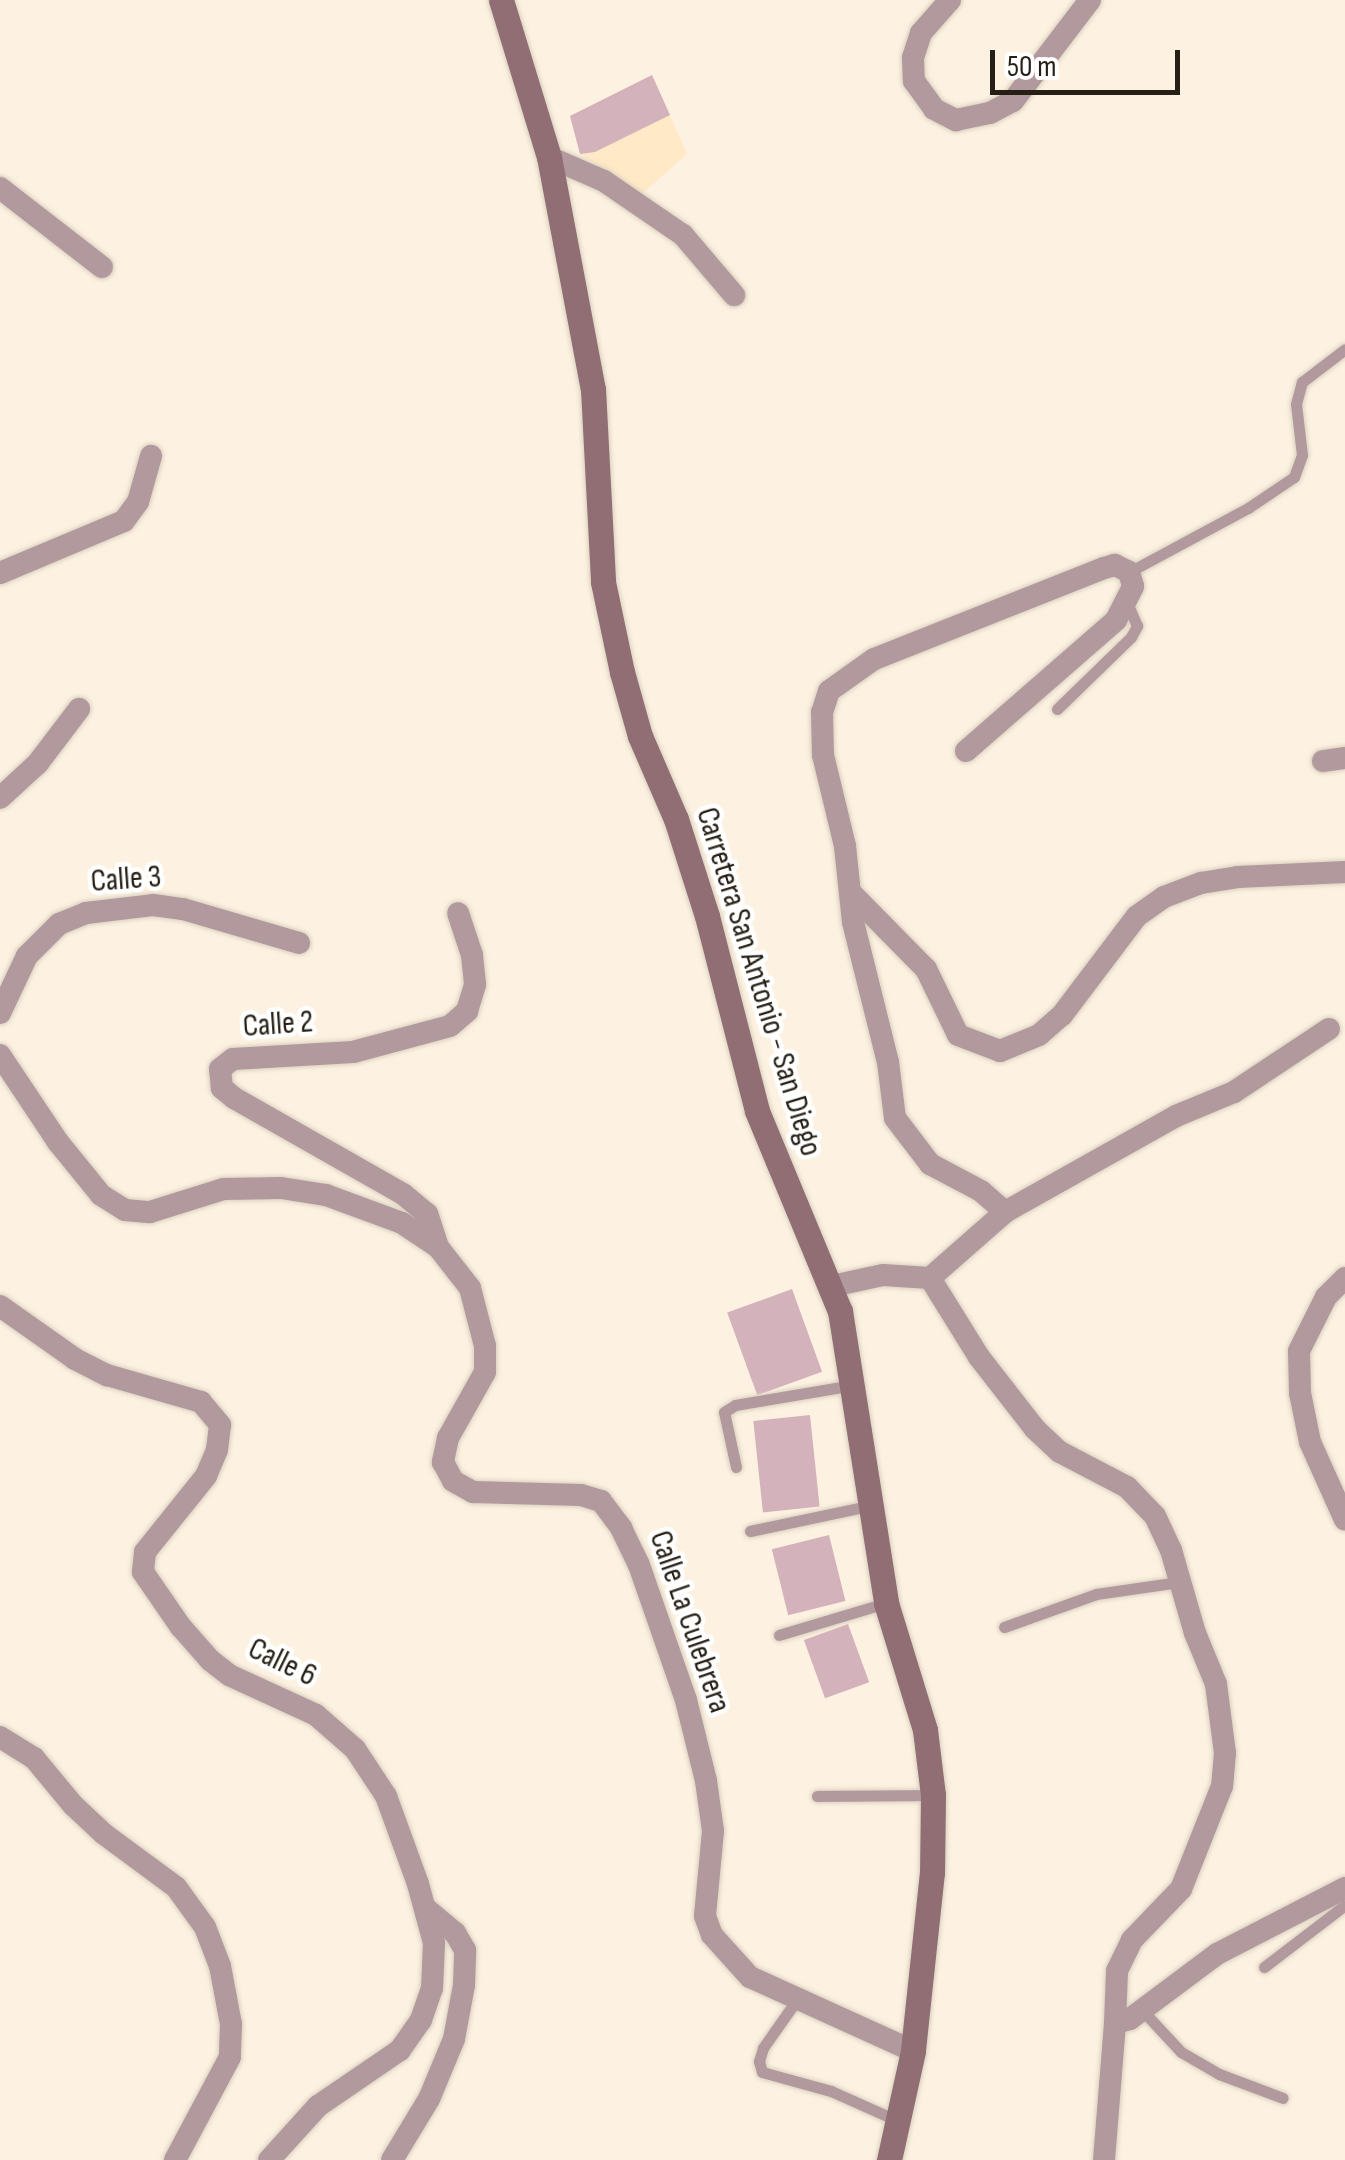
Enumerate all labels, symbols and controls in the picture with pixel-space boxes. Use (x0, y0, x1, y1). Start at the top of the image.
scale bar (995, 30, 1185, 92)
text: 50 m (1007, 49, 1056, 85)
street label: Carretera San Antonio - San Diego (687, 803, 829, 1161)
street label: Calle 3 (89, 858, 163, 902)
street label: Calle 2 (242, 1003, 314, 1047)
street label: Calle La Culebrera (640, 1526, 738, 1718)
street label: Calle 6 (242, 1630, 322, 1696)

